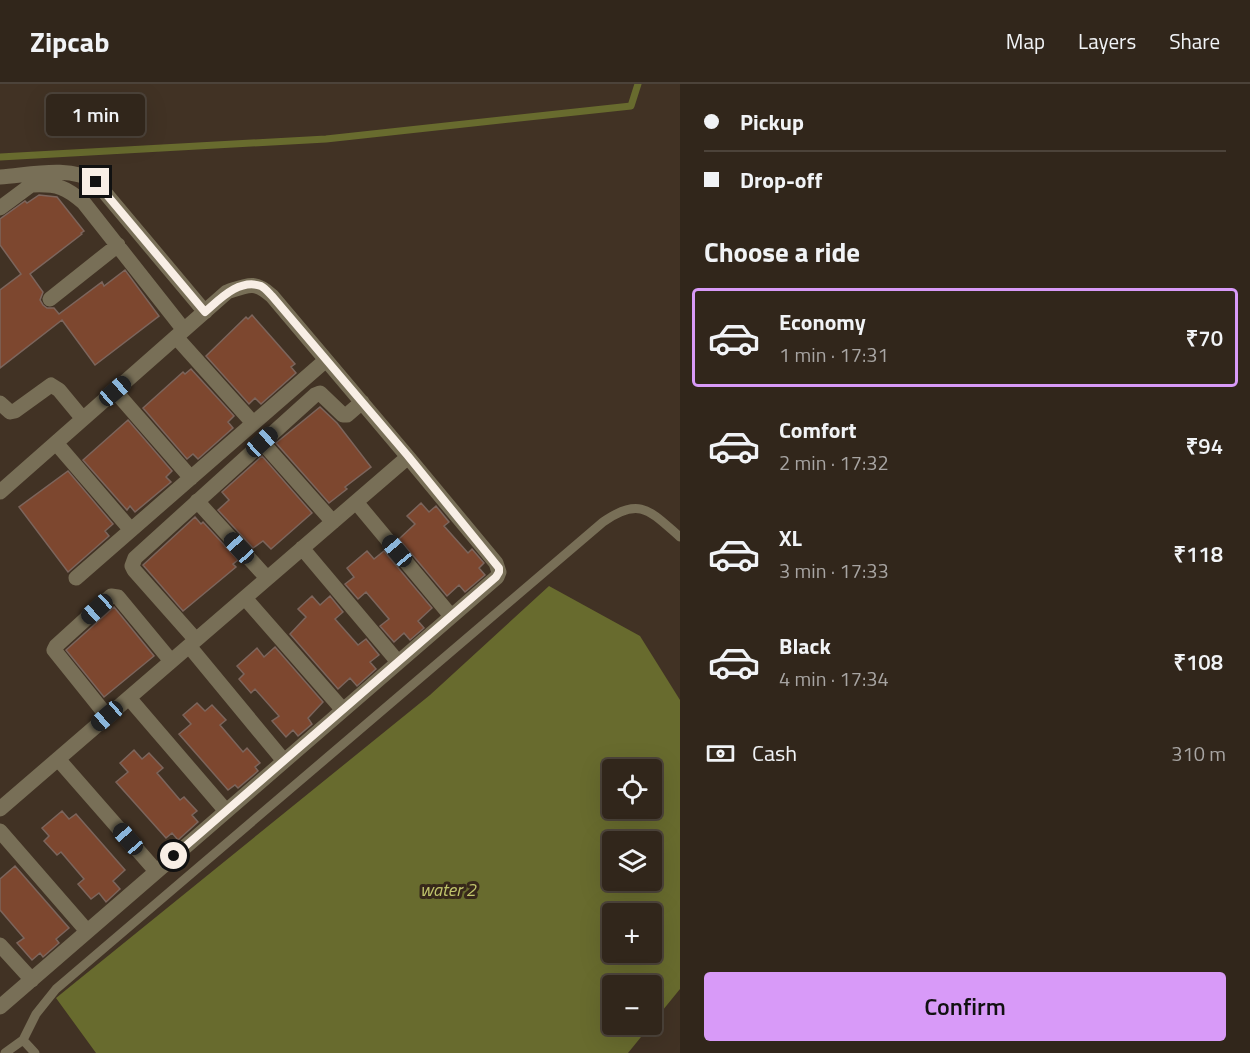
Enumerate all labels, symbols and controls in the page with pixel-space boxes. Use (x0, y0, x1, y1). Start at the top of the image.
text: Zipcab (30, 20, 109, 63)
text: Map (1006, 25, 1045, 57)
text: Layers (1078, 25, 1136, 57)
text: Share (1169, 25, 1220, 57)
callout: 1 min (46, 95, 146, 137)
text: 1 min (71, 99, 120, 130)
text: Pickup (740, 105, 804, 139)
text: Drop-off (740, 163, 822, 197)
route end (82, 168, 109, 195)
text: Choose a ride (704, 231, 860, 272)
text: Economy (779, 305, 866, 339)
icon: car (707, 311, 761, 365)
text: ₹70 (1186, 321, 1223, 355)
text: 1 min · 17:31 (779, 339, 889, 370)
car (96, 372, 134, 410)
text: Comfort (779, 413, 857, 447)
icon: car (707, 419, 761, 473)
car (243, 423, 281, 461)
text: ₹94 (1186, 429, 1223, 463)
text: 2 min · 17:32 (779, 447, 889, 478)
text: XL (779, 521, 802, 555)
icon: car (707, 527, 761, 581)
car (220, 529, 258, 567)
car (379, 531, 415, 571)
text: ₹118 (1173, 537, 1223, 571)
text: 3 min · 17:33 (779, 555, 889, 586)
car (78, 590, 116, 628)
text: Black (779, 629, 831, 663)
icon: car (707, 635, 761, 689)
text: ₹108 (1173, 645, 1223, 679)
text: 4 min · 17:34 (779, 663, 889, 694)
car (88, 697, 126, 735)
text: Cash (752, 736, 797, 770)
icon: cash (704, 737, 737, 770)
text: 310 m (1171, 738, 1226, 769)
map controls (602, 759, 662, 1035)
button: locate (602, 759, 662, 819)
car (109, 820, 147, 858)
button: layers (602, 831, 662, 891)
route start (160, 842, 187, 869)
water label: water 2 (420, 876, 477, 903)
button: + (602, 903, 662, 963)
button: Confirm (704, 972, 1226, 1041)
button: − (602, 975, 662, 1035)

